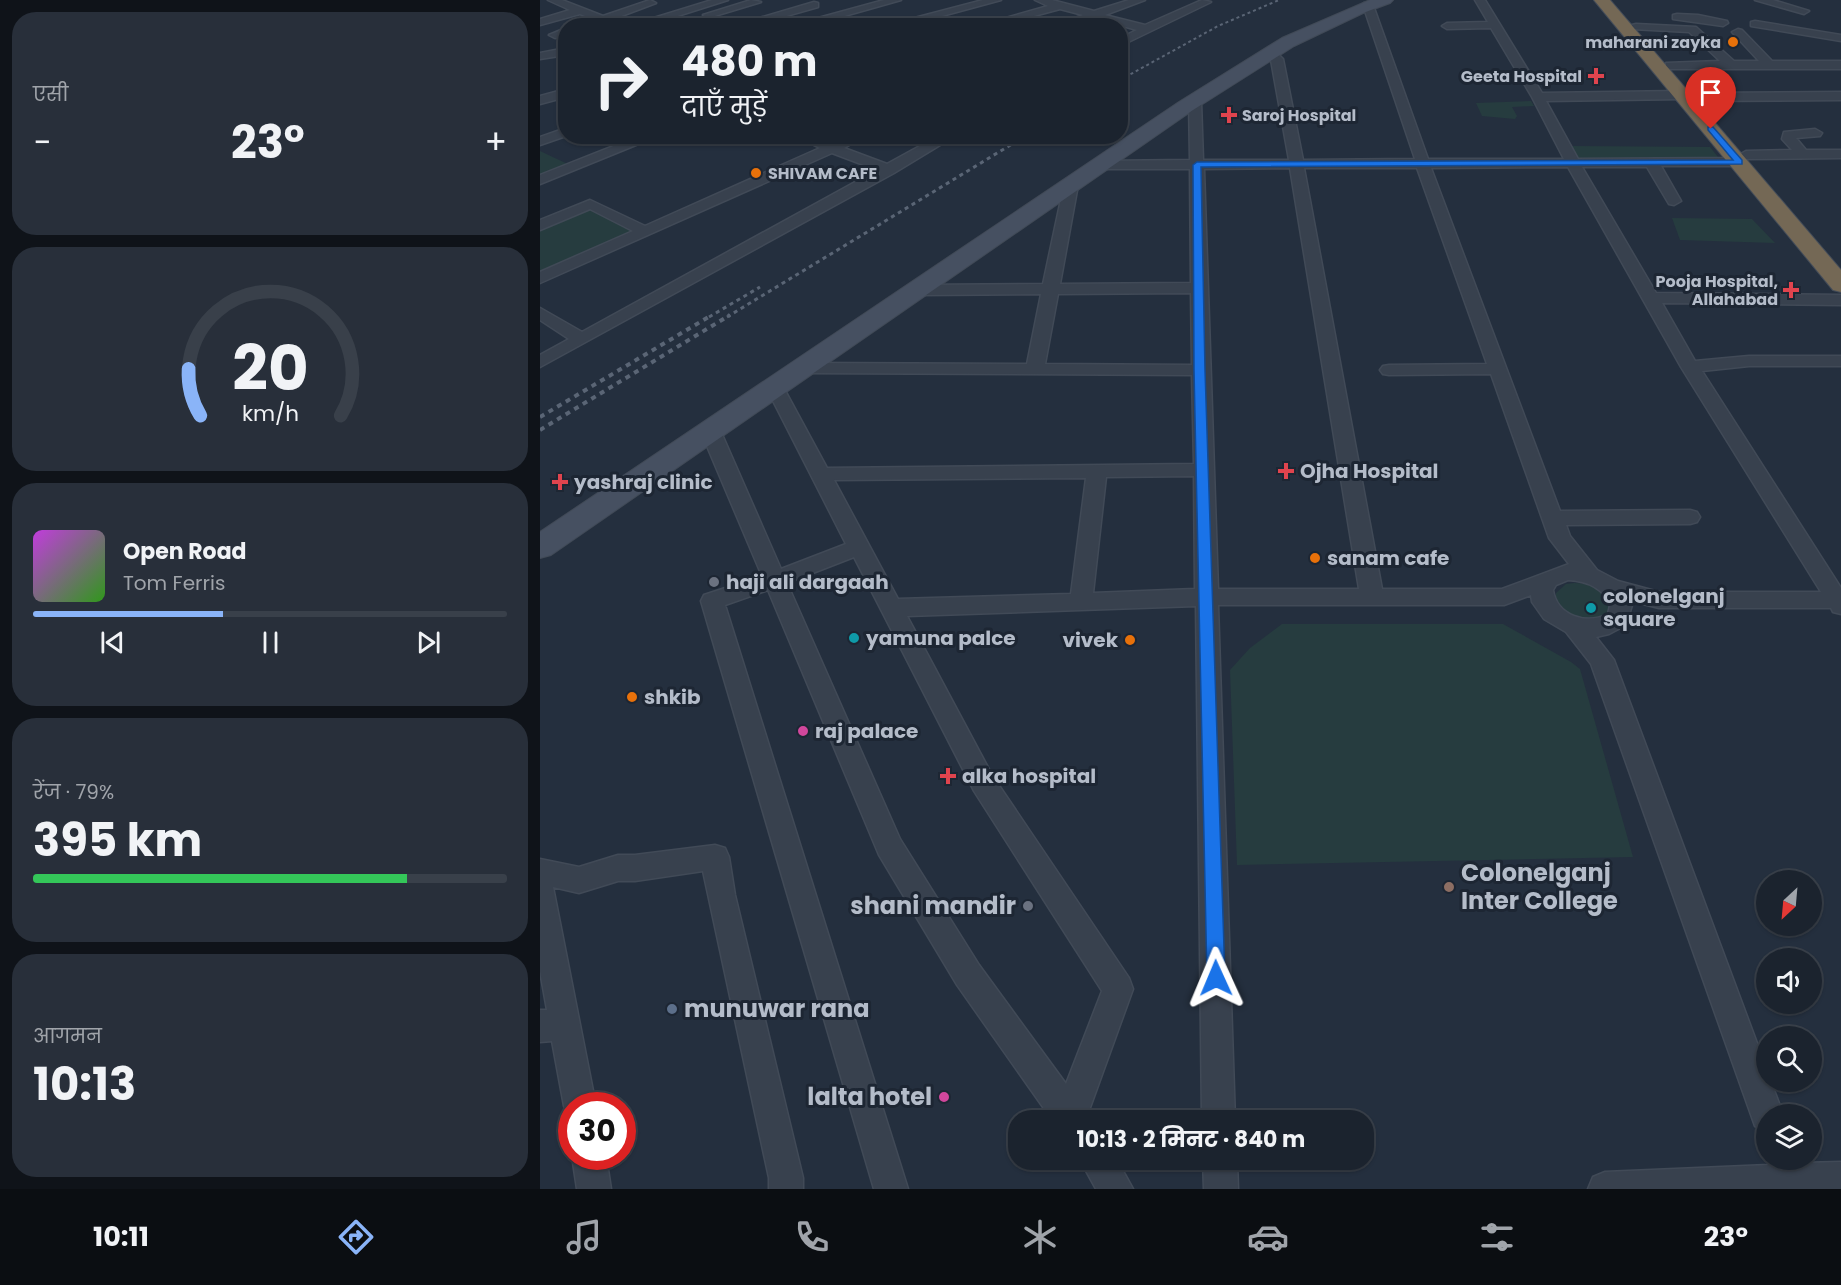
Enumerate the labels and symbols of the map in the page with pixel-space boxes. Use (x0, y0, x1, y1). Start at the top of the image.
place label: maharani zayka (1585, 31, 1721, 54)
marker: maharani zayka (1726, 35, 1740, 49)
place label: Geeta Hospital (1461, 65, 1582, 88)
marker: Geeta Hospital (1587, 67, 1605, 85)
pin (1685, 67, 1736, 129)
place label: Saroj Hospital (1242, 104, 1356, 127)
marker: Saroj Hospital (1220, 106, 1238, 124)
place label: SHIVAM CAFE (768, 162, 877, 185)
marker: SHIVAM CAFE (749, 166, 763, 180)
place label: Pooja Hospital, Allahabad (1656, 270, 1778, 311)
marker: Pooja Hospital, Allahabad (1782, 281, 1800, 299)
place label: Ojha Hospital (1300, 457, 1439, 485)
marker: Ojha Hospital (1277, 462, 1295, 480)
place label: yashraj clinic (573, 468, 713, 496)
marker: yashraj clinic (551, 473, 569, 491)
place label: sanam cafe (1327, 544, 1449, 572)
marker: sanam cafe (1308, 551, 1322, 565)
place label: haji ali dargaah (726, 568, 889, 596)
marker: haji ali dargaah (707, 575, 721, 589)
place label: colonelganj square (1603, 582, 1725, 633)
marker: colonelganj square (1584, 601, 1598, 615)
place label: yamuna palce (865, 624, 1016, 652)
place label: vivek (1062, 626, 1119, 654)
marker: yamuna palce (847, 631, 861, 645)
marker: vivek (1123, 633, 1137, 647)
place label: shkib (644, 683, 701, 711)
marker: shkib (625, 690, 639, 704)
place label: raj palace (815, 717, 918, 745)
marker: raj palace (796, 724, 810, 738)
place label: alka hospital (962, 762, 1096, 790)
marker: alka hospital (939, 767, 957, 785)
place label: Colonelganj Inter College (1461, 856, 1618, 917)
north arrow (1756, 870, 1822, 936)
marker: Colonelganj Inter College (1442, 880, 1456, 894)
place label: shani mandir (850, 889, 1016, 922)
marker: shani mandir (1021, 899, 1035, 913)
position arrow (1184, 946, 1248, 1010)
place label: munuwar rana (684, 992, 869, 1025)
marker: munuwar rana (665, 1002, 679, 1016)
place label: lalta hotel (807, 1080, 932, 1113)
marker: lalta hotel (937, 1090, 951, 1104)
speed limit sign: 30 (558, 1092, 636, 1170)

